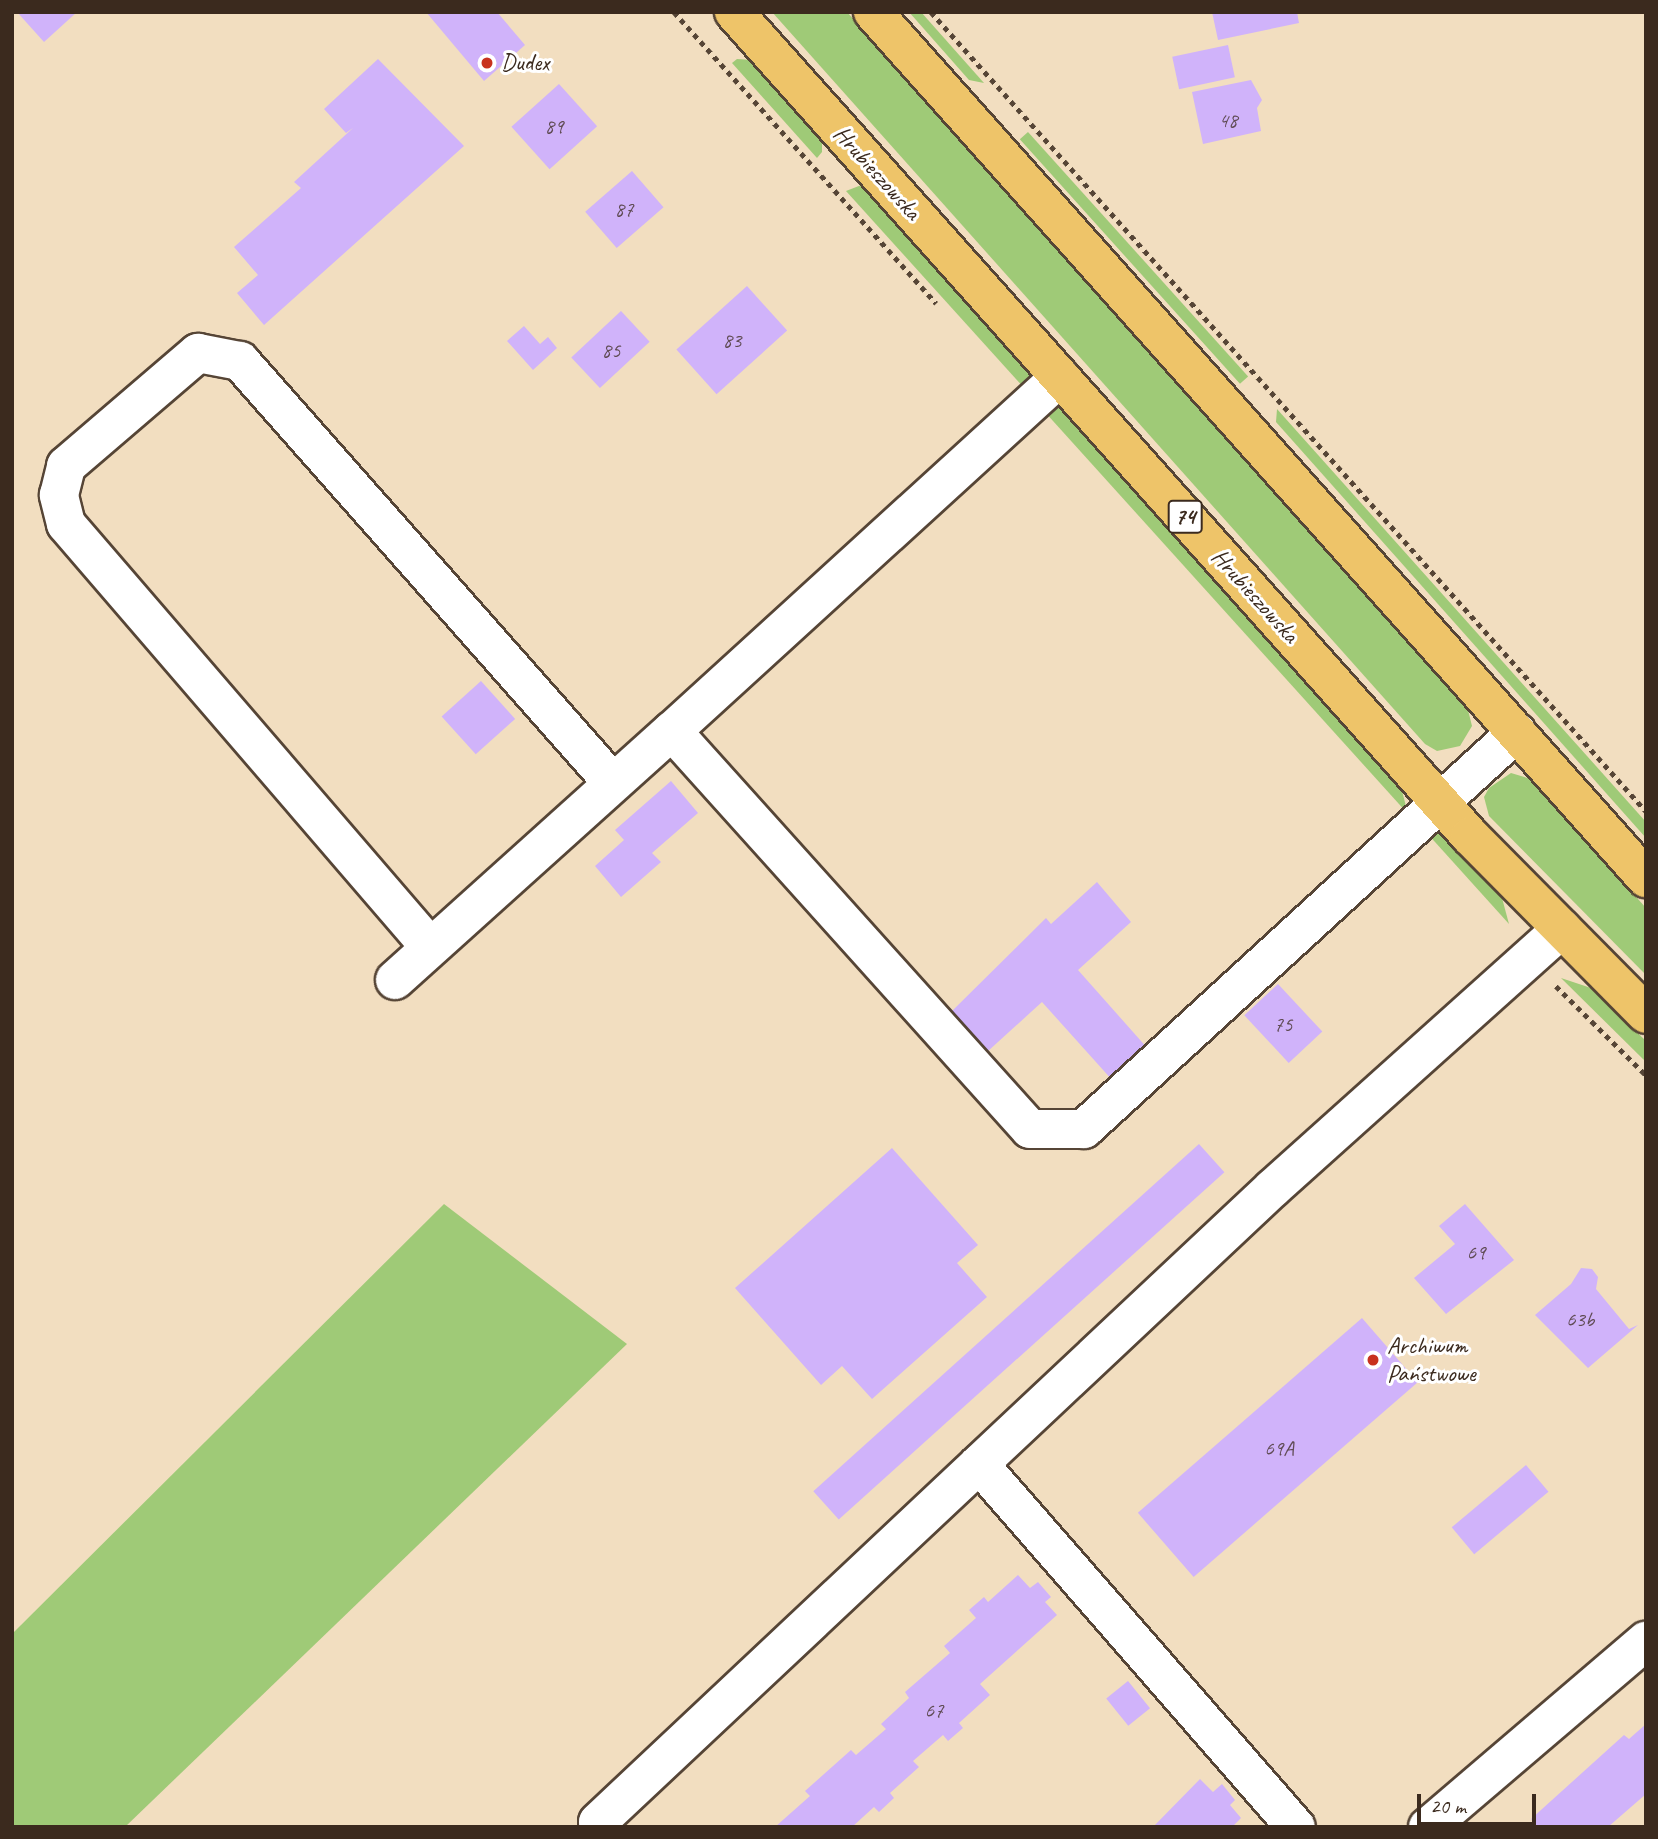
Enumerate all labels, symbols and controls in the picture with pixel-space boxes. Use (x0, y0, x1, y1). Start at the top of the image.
place label: Dudex (501, 49, 549, 77)
marker: Dudex (479, 55, 495, 71)
house number: 48 (1219, 107, 1237, 133)
house number: 89 (545, 113, 563, 139)
street label: Hrubieszowska (827, 120, 927, 226)
house number: 87 (615, 196, 633, 222)
house number: 83 (723, 327, 741, 353)
house number: 85 (602, 337, 620, 363)
road number: 74 (1168, 498, 1202, 537)
street label: Hrubieszowska (1205, 543, 1305, 649)
house number: 75 (1274, 1011, 1292, 1037)
house number: 69 (1467, 1239, 1485, 1265)
house number: 63b (1566, 1306, 1594, 1332)
place label: Archiwum Państwowe (1387, 1332, 1475, 1388)
marker: Archiwum Państwowe (1365, 1352, 1381, 1368)
house number: 69A (1264, 1435, 1294, 1461)
house number: 67 (925, 1697, 943, 1723)
scale bar (1420, 1780, 1539, 1824)
text: 20 m (1430, 1793, 1466, 1819)

